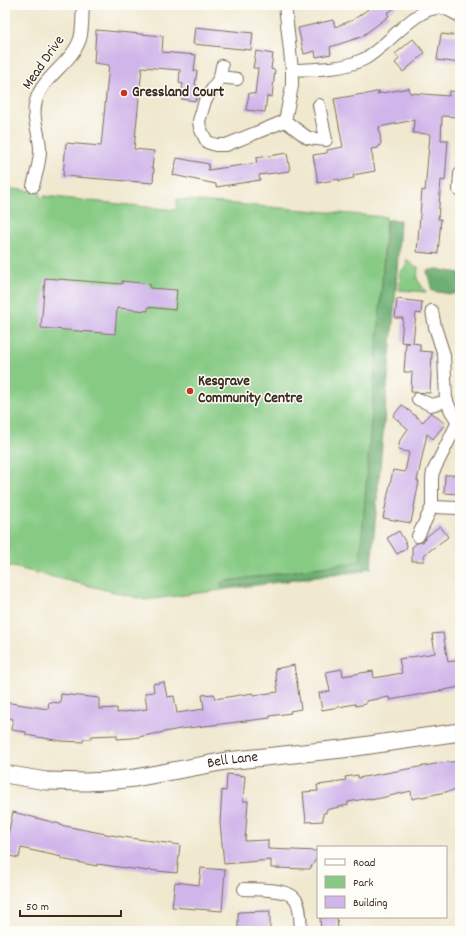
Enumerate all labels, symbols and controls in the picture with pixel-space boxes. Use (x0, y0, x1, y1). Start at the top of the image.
street label: Mead Drive (17, 31, 71, 95)
place label: Gressland Court (132, 82, 224, 104)
marker: Gressland Court (119, 88, 129, 98)
place label: Kesgrave Community Centre (198, 371, 303, 410)
marker: Kesgrave Community Centre (185, 386, 195, 396)
street label: Bell Lane (205, 747, 260, 775)
legend (317, 846, 447, 918)
text: Road (353, 855, 375, 872)
text: Park (353, 875, 374, 892)
scale bar (20, 892, 121, 918)
text: Building (353, 895, 388, 912)
text: 50 m (26, 899, 49, 916)

